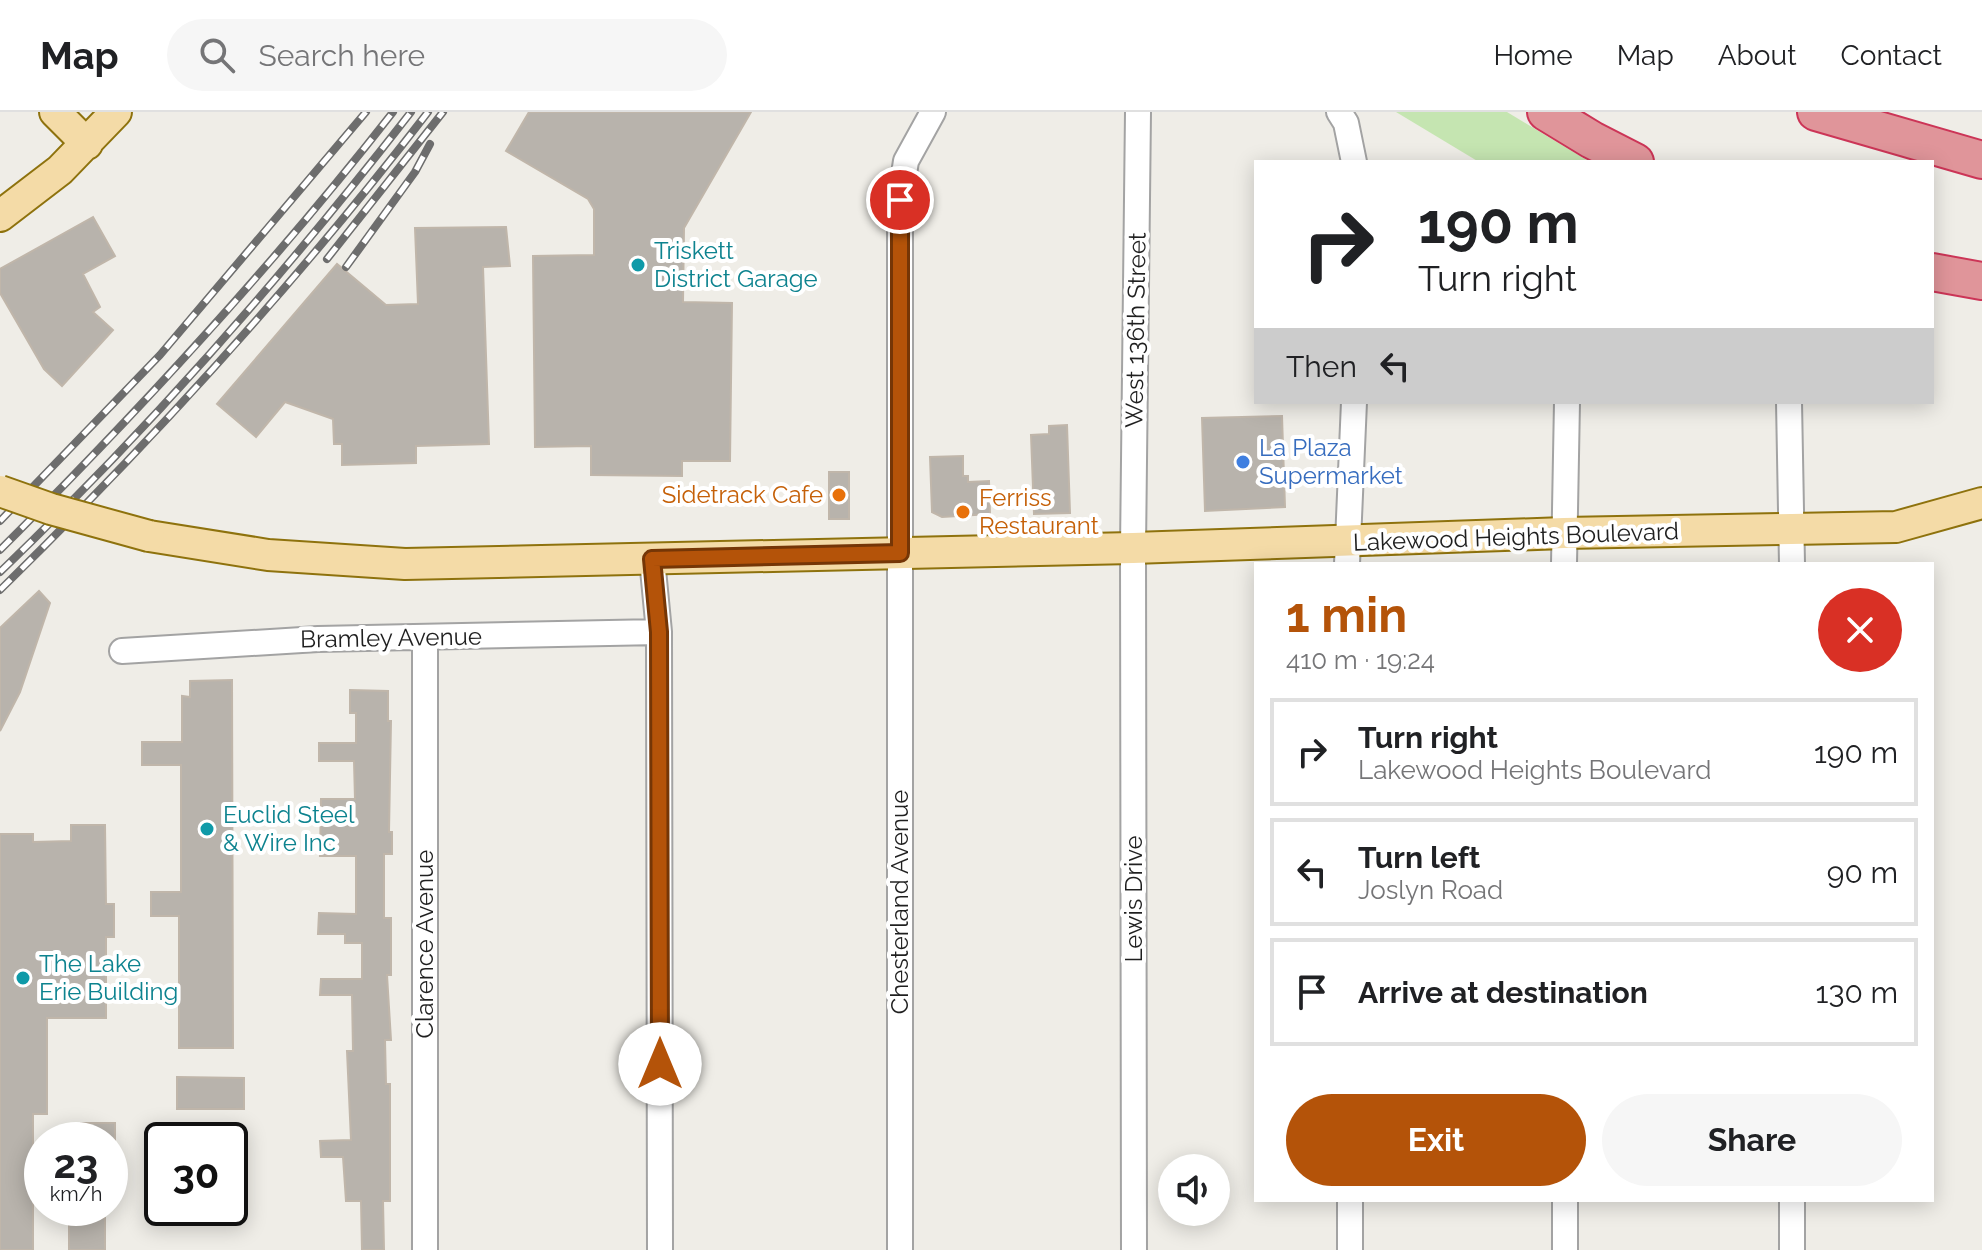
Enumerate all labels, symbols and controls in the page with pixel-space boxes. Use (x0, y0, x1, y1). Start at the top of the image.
search box (167, 19, 727, 91)
text: Map (40, 33, 119, 78)
icon: search (195, 33, 239, 77)
text: Search here (259, 38, 425, 73)
text: Home (1493, 39, 1573, 72)
text: Map (1617, 39, 1674, 72)
text: About (1718, 39, 1797, 72)
text: Contact (1841, 39, 1942, 72)
pin (866, 166, 934, 234)
icon: arrive (878, 178, 922, 222)
text: 190 m (1418, 190, 1579, 256)
icon: right (1286, 192, 1390, 296)
street label: West 136th Street (1119, 232, 1152, 428)
place label: Triskett District Garage (654, 236, 818, 293)
marker: Triskett District Garage (629, 256, 647, 274)
text: Turn right (1418, 257, 1577, 299)
icon: left (1373, 344, 1417, 388)
text: Then (1286, 349, 1357, 384)
place label: La Plaza Supermarket (1259, 433, 1403, 490)
marker: La Plaza Supermarket (1234, 453, 1252, 471)
place label: Sidetrack Cafe (662, 480, 823, 509)
place label: Ferriss Restaurant (979, 483, 1099, 540)
marker: Sidetrack Cafe (830, 486, 848, 504)
marker: Ferriss Restaurant (954, 503, 972, 521)
street label: Lakewood Heights Boulevard (1352, 516, 1680, 557)
text: 1 min (1286, 587, 1407, 643)
button: close (1818, 588, 1902, 672)
street label: Bramley Avenue (300, 621, 482, 654)
text: 410 m · 19:24 (1286, 645, 1435, 675)
text: Turn right (1358, 720, 1498, 755)
icon: right (1290, 730, 1334, 774)
text: 190 m (1814, 735, 1898, 770)
text: Lakewood Heights Boulevard (1358, 755, 1711, 785)
street label: Chesterland Avenue (885, 790, 914, 1014)
place label: Euclid Steel & Wire Inc (223, 800, 355, 857)
marker: Euclid Steel & Wire Inc (198, 820, 216, 838)
street label: Lewis Drive (1119, 835, 1148, 963)
text: Turn left (1358, 840, 1480, 875)
street label: Clarence Avenue (410, 850, 439, 1038)
icon: left (1290, 850, 1334, 894)
text: 90 m (1827, 855, 1898, 890)
text: Joslyn Road (1358, 875, 1503, 905)
place label: The Lake Erie Building (39, 949, 178, 1006)
marker: The Lake Erie Building (14, 969, 32, 987)
icon: arrive (1290, 970, 1334, 1014)
text: Arrive at destination (1358, 975, 1648, 1010)
text: 130 m (1816, 975, 1898, 1010)
position arrow (618, 1022, 702, 1106)
button: Exit (1286, 1094, 1586, 1186)
button: Share (1602, 1094, 1902, 1186)
speed limit sign: 30 (144, 1122, 248, 1226)
text: 23 (54, 1140, 98, 1187)
map controls (1158, 1154, 1230, 1226)
button: sound (1158, 1154, 1230, 1226)
text: km/h (50, 1182, 102, 1206)

